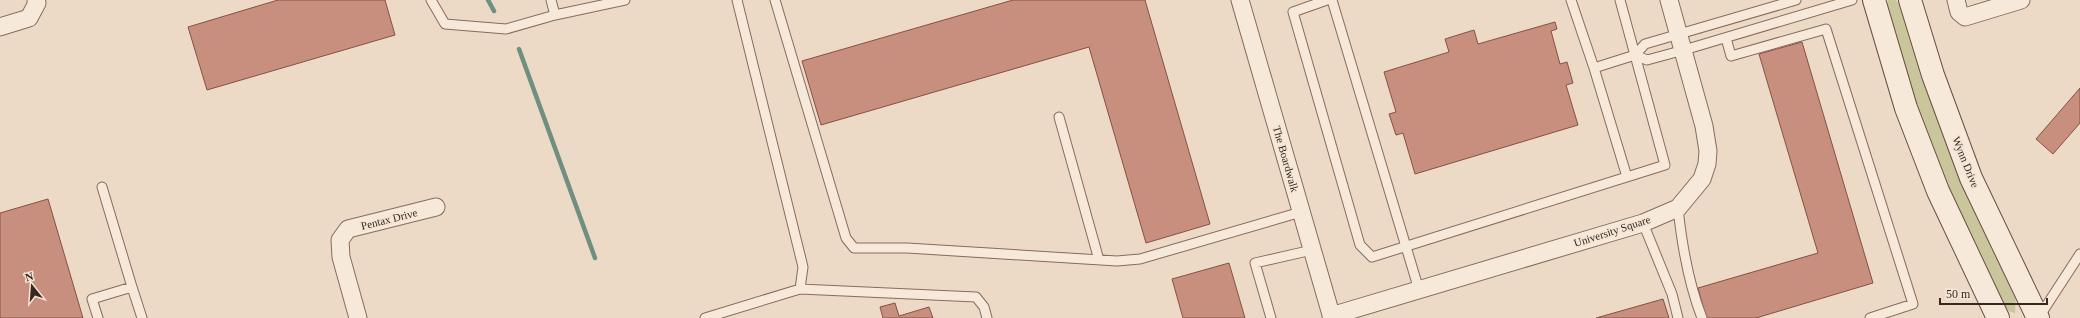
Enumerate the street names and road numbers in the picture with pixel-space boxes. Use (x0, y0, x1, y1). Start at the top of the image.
street label: The Boardwalk (1271, 125, 1301, 194)
street label: Wynn Drive (1950, 135, 1982, 189)
street label: Pentax Drive (360, 206, 419, 232)
street label: University Square (1572, 213, 1652, 249)

